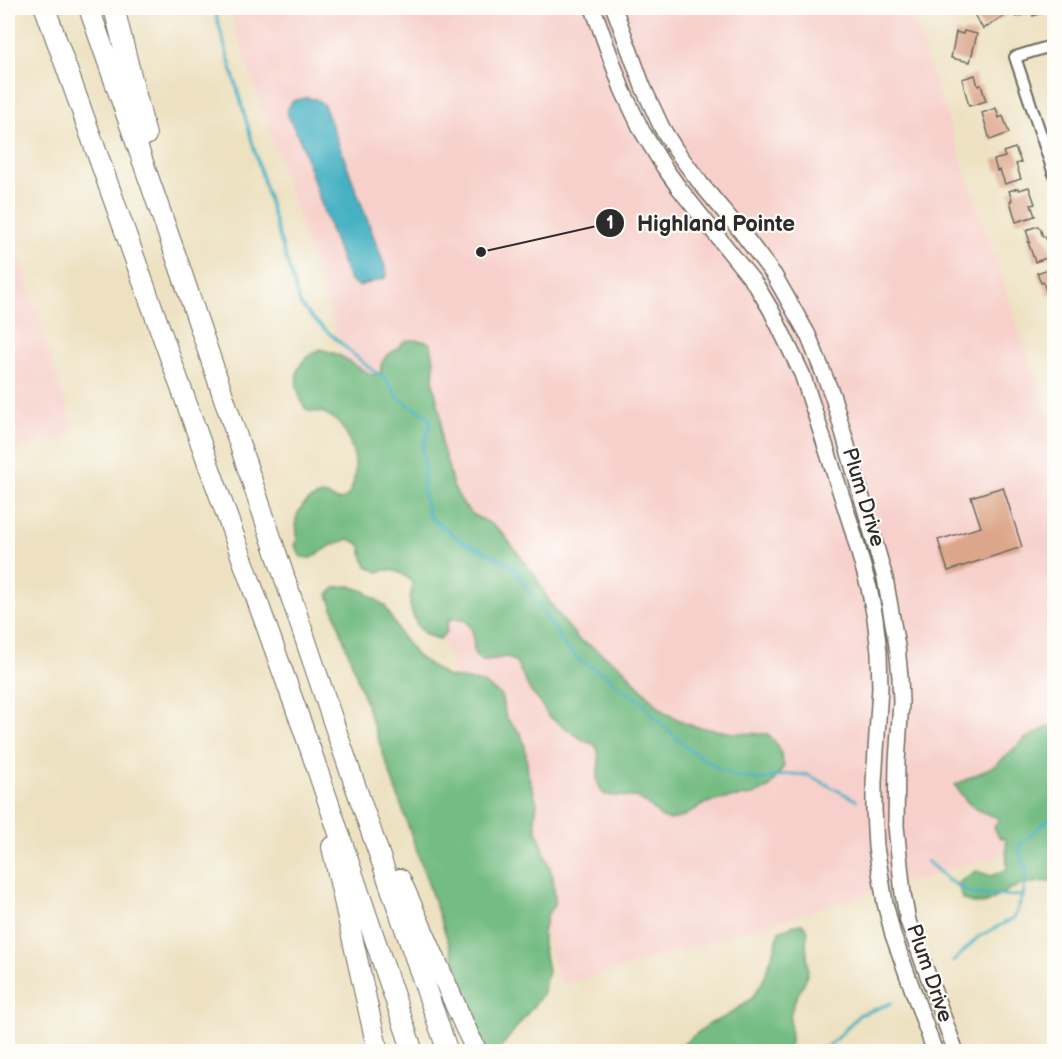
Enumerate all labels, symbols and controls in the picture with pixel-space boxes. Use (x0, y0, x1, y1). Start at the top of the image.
callout: Highland Pointe (595, 203, 807, 243)
text: Highland Pointe (637, 211, 795, 238)
text: 1 (606, 213, 614, 234)
street label: Plum Drive (837, 445, 890, 550)
street label: Plum Drive (901, 921, 958, 1025)

